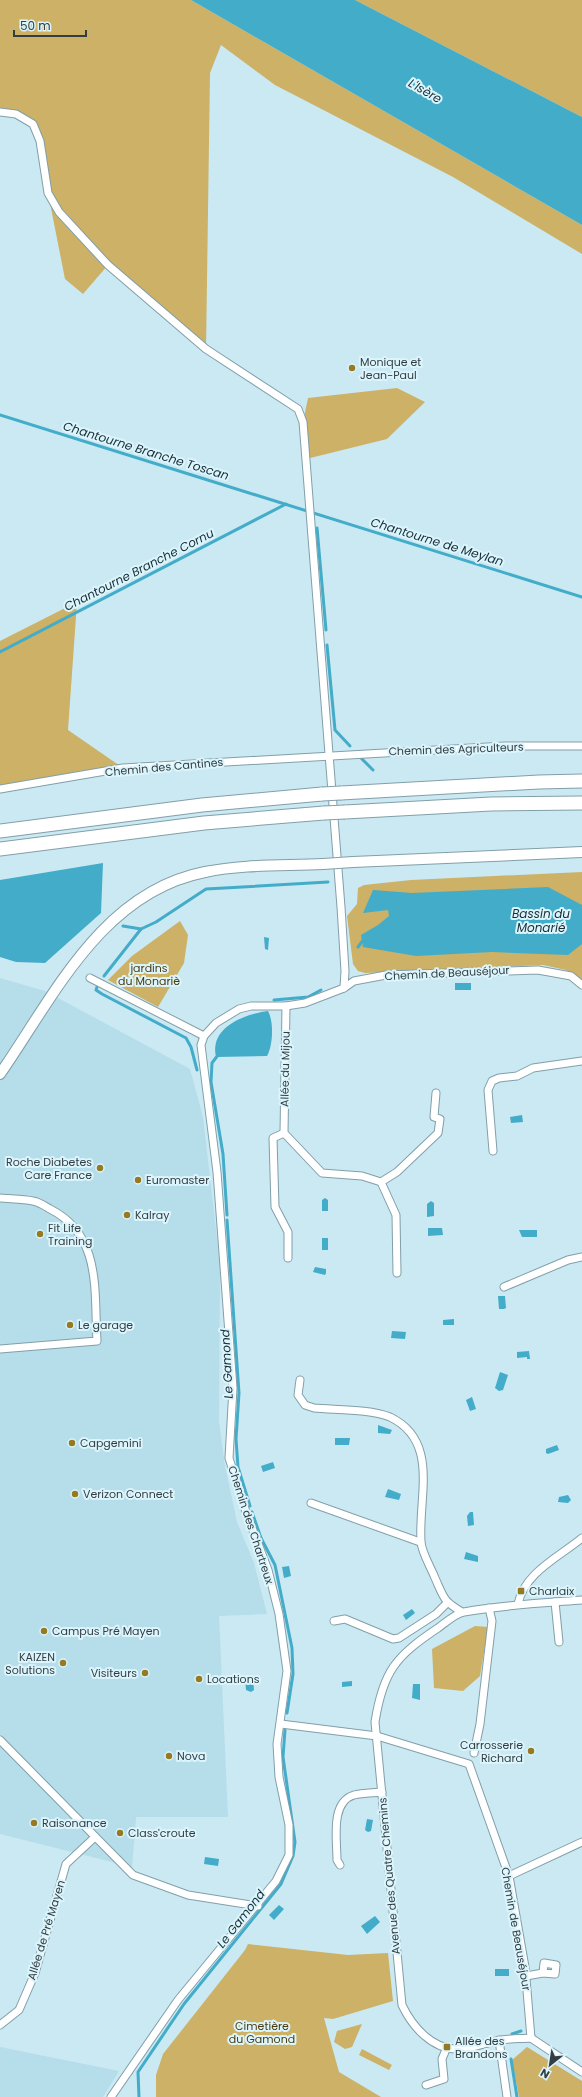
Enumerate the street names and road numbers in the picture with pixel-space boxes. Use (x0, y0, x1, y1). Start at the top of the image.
street label: Chemin des Agriculteurs (388, 739, 524, 759)
street label: Chemin des Cantines (104, 754, 224, 780)
street label: Chemin de Beauséjour (384, 962, 510, 984)
street label: Allée du Mijou (276, 1031, 294, 1107)
street label: Chemin des Chartreux (224, 1464, 278, 1587)
street label: Avenue des Quatre Chemins (374, 1797, 404, 1955)
street label: Chemin de Beauséjour (497, 1866, 535, 1992)
street label: Allée de Pré Mayen (23, 1878, 69, 1982)

